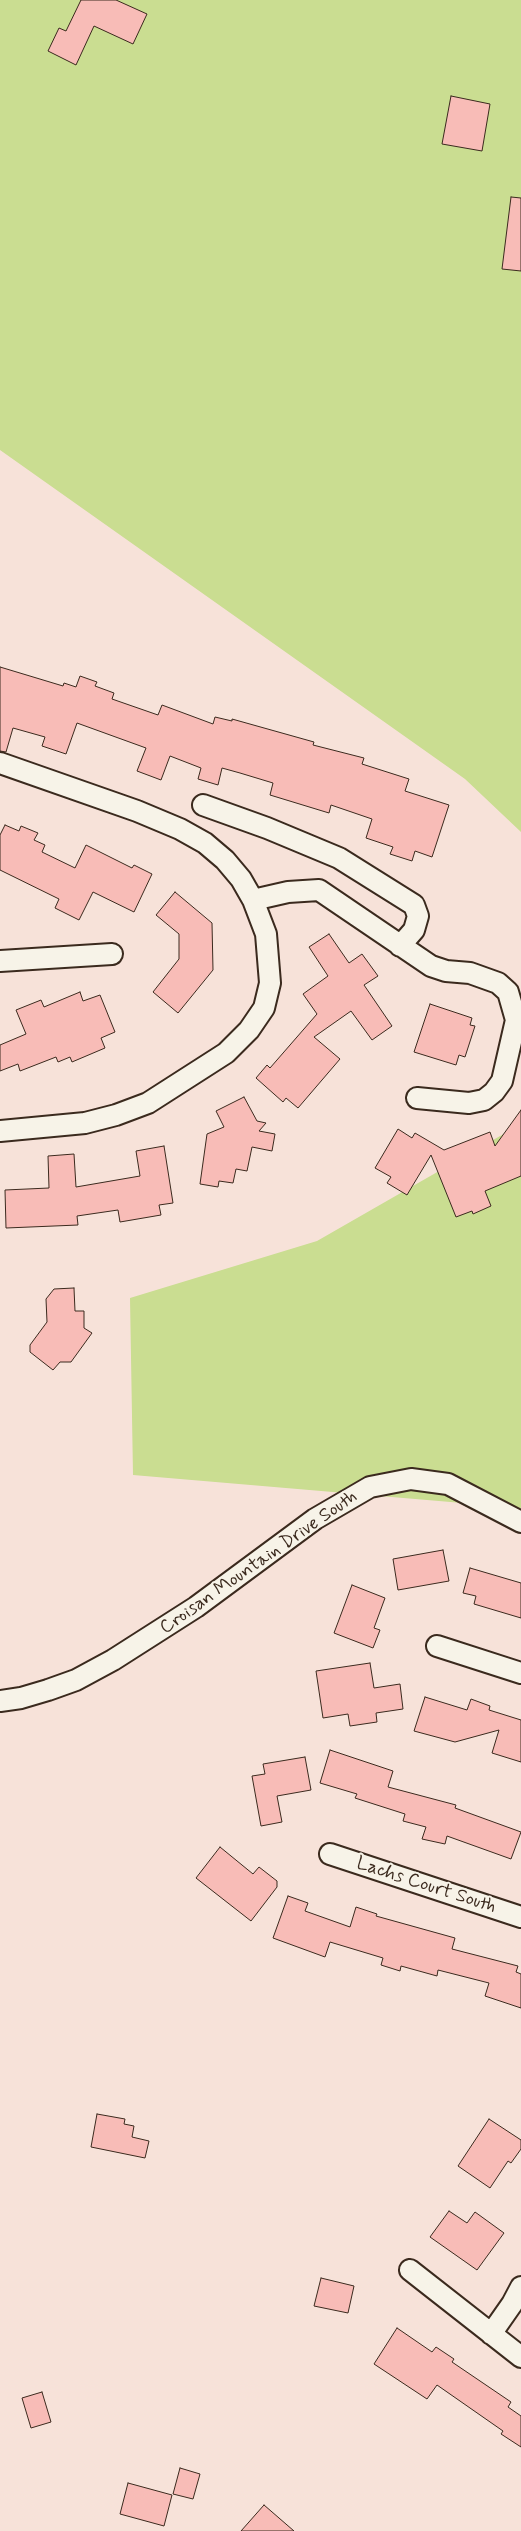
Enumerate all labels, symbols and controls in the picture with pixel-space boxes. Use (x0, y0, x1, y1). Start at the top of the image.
street label: Croisan Mountain Drive South (156, 1486, 362, 1640)
street label: Lachs Court South (353, 1853, 499, 1919)

